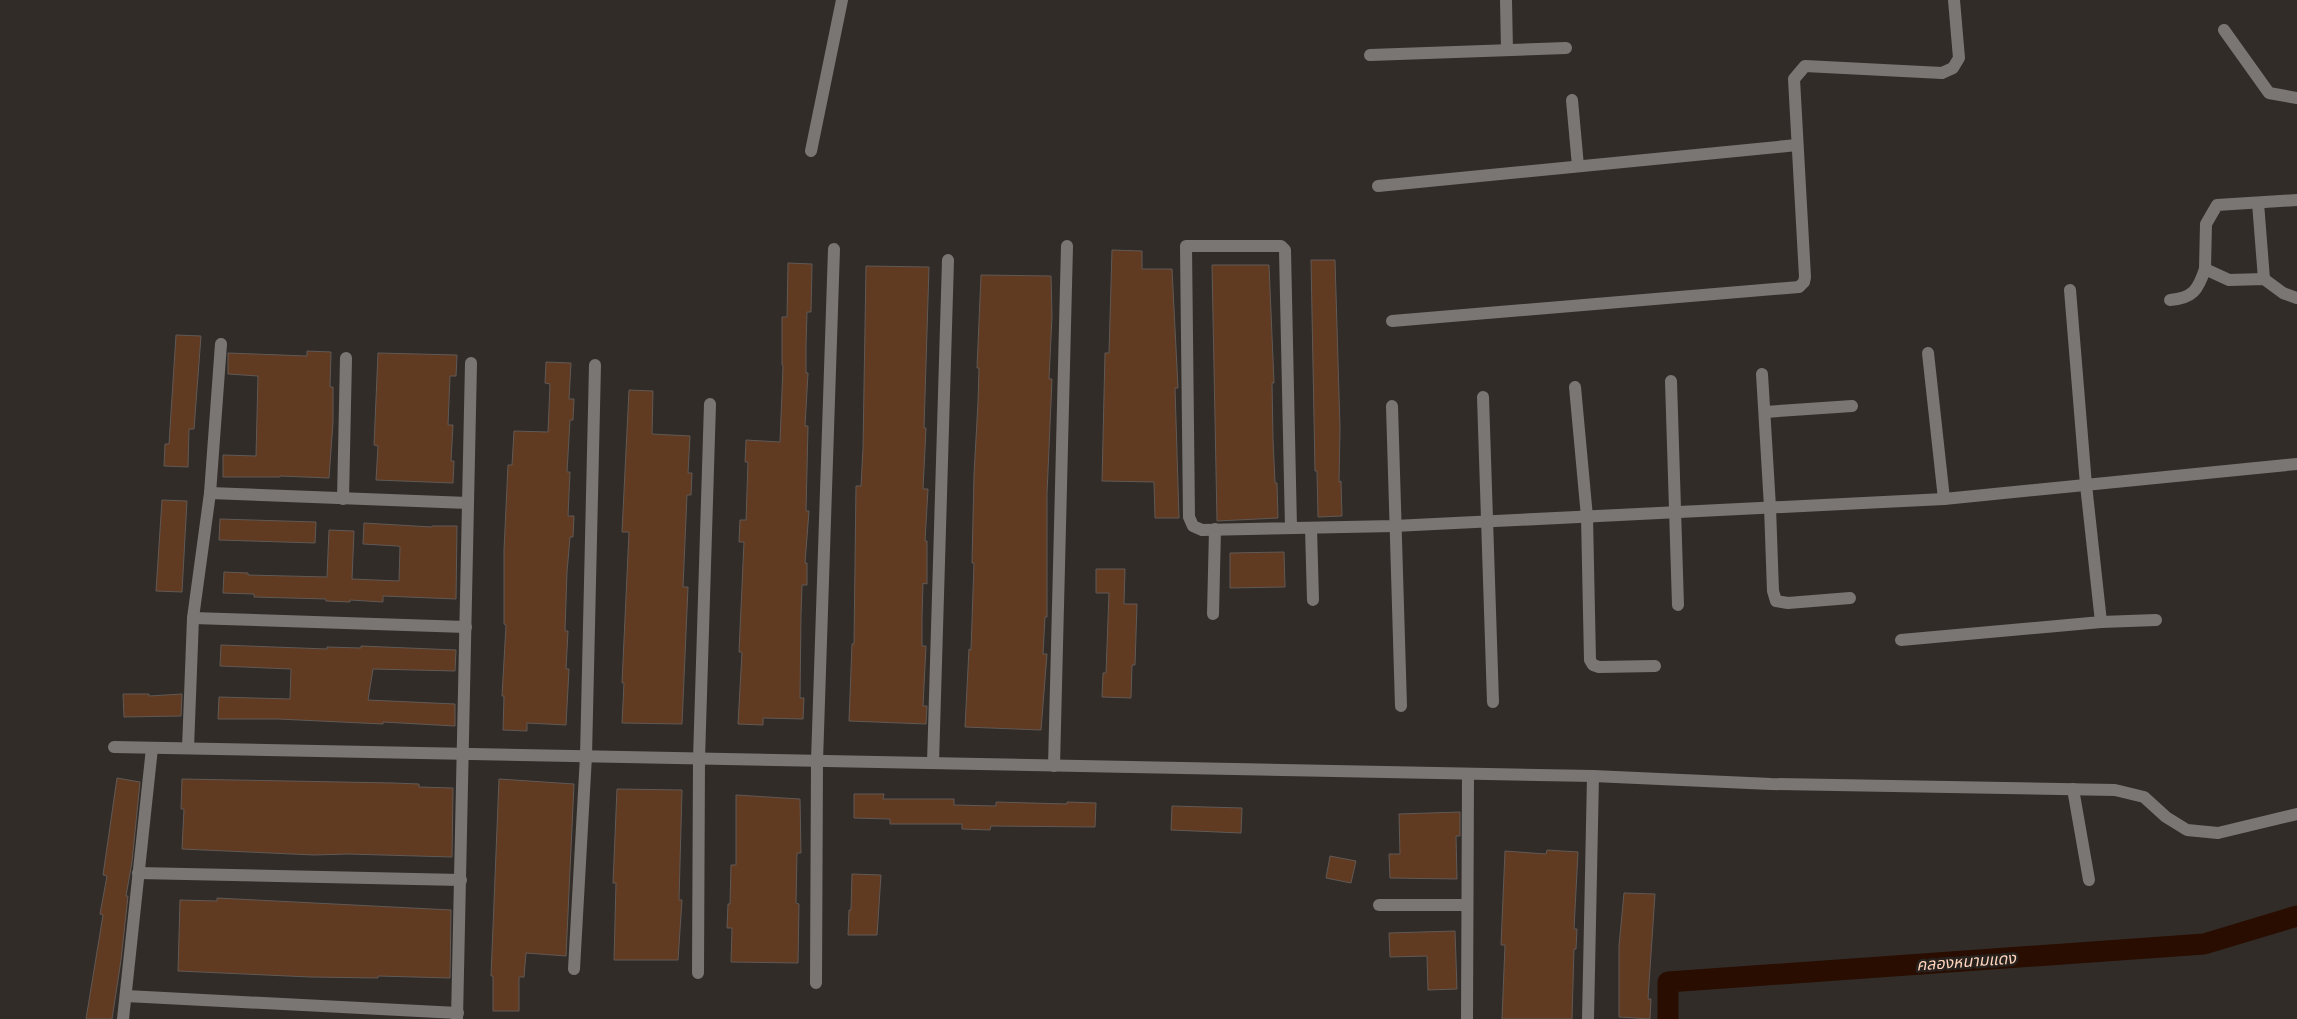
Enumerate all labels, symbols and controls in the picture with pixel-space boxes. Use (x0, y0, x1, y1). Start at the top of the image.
water label: คลองหนามแดง (1916, 948, 2018, 975)

